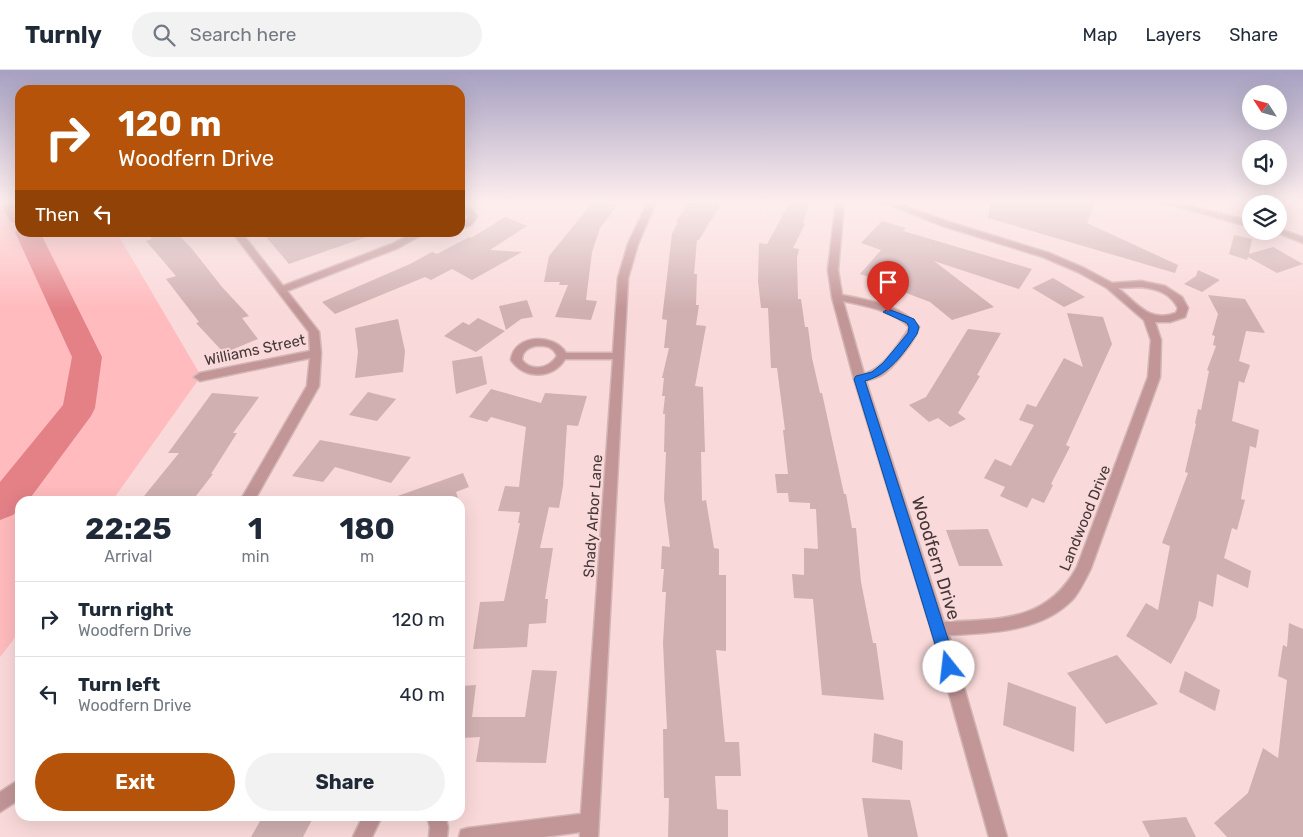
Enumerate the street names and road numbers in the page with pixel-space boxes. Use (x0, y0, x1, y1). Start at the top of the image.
street label: Williams Street (203, 330, 307, 369)
street label: Shady Arbor Lane (580, 454, 606, 578)
street label: Landwood Drive (1056, 462, 1114, 574)
street label: Woodfern Drive (907, 494, 965, 622)

